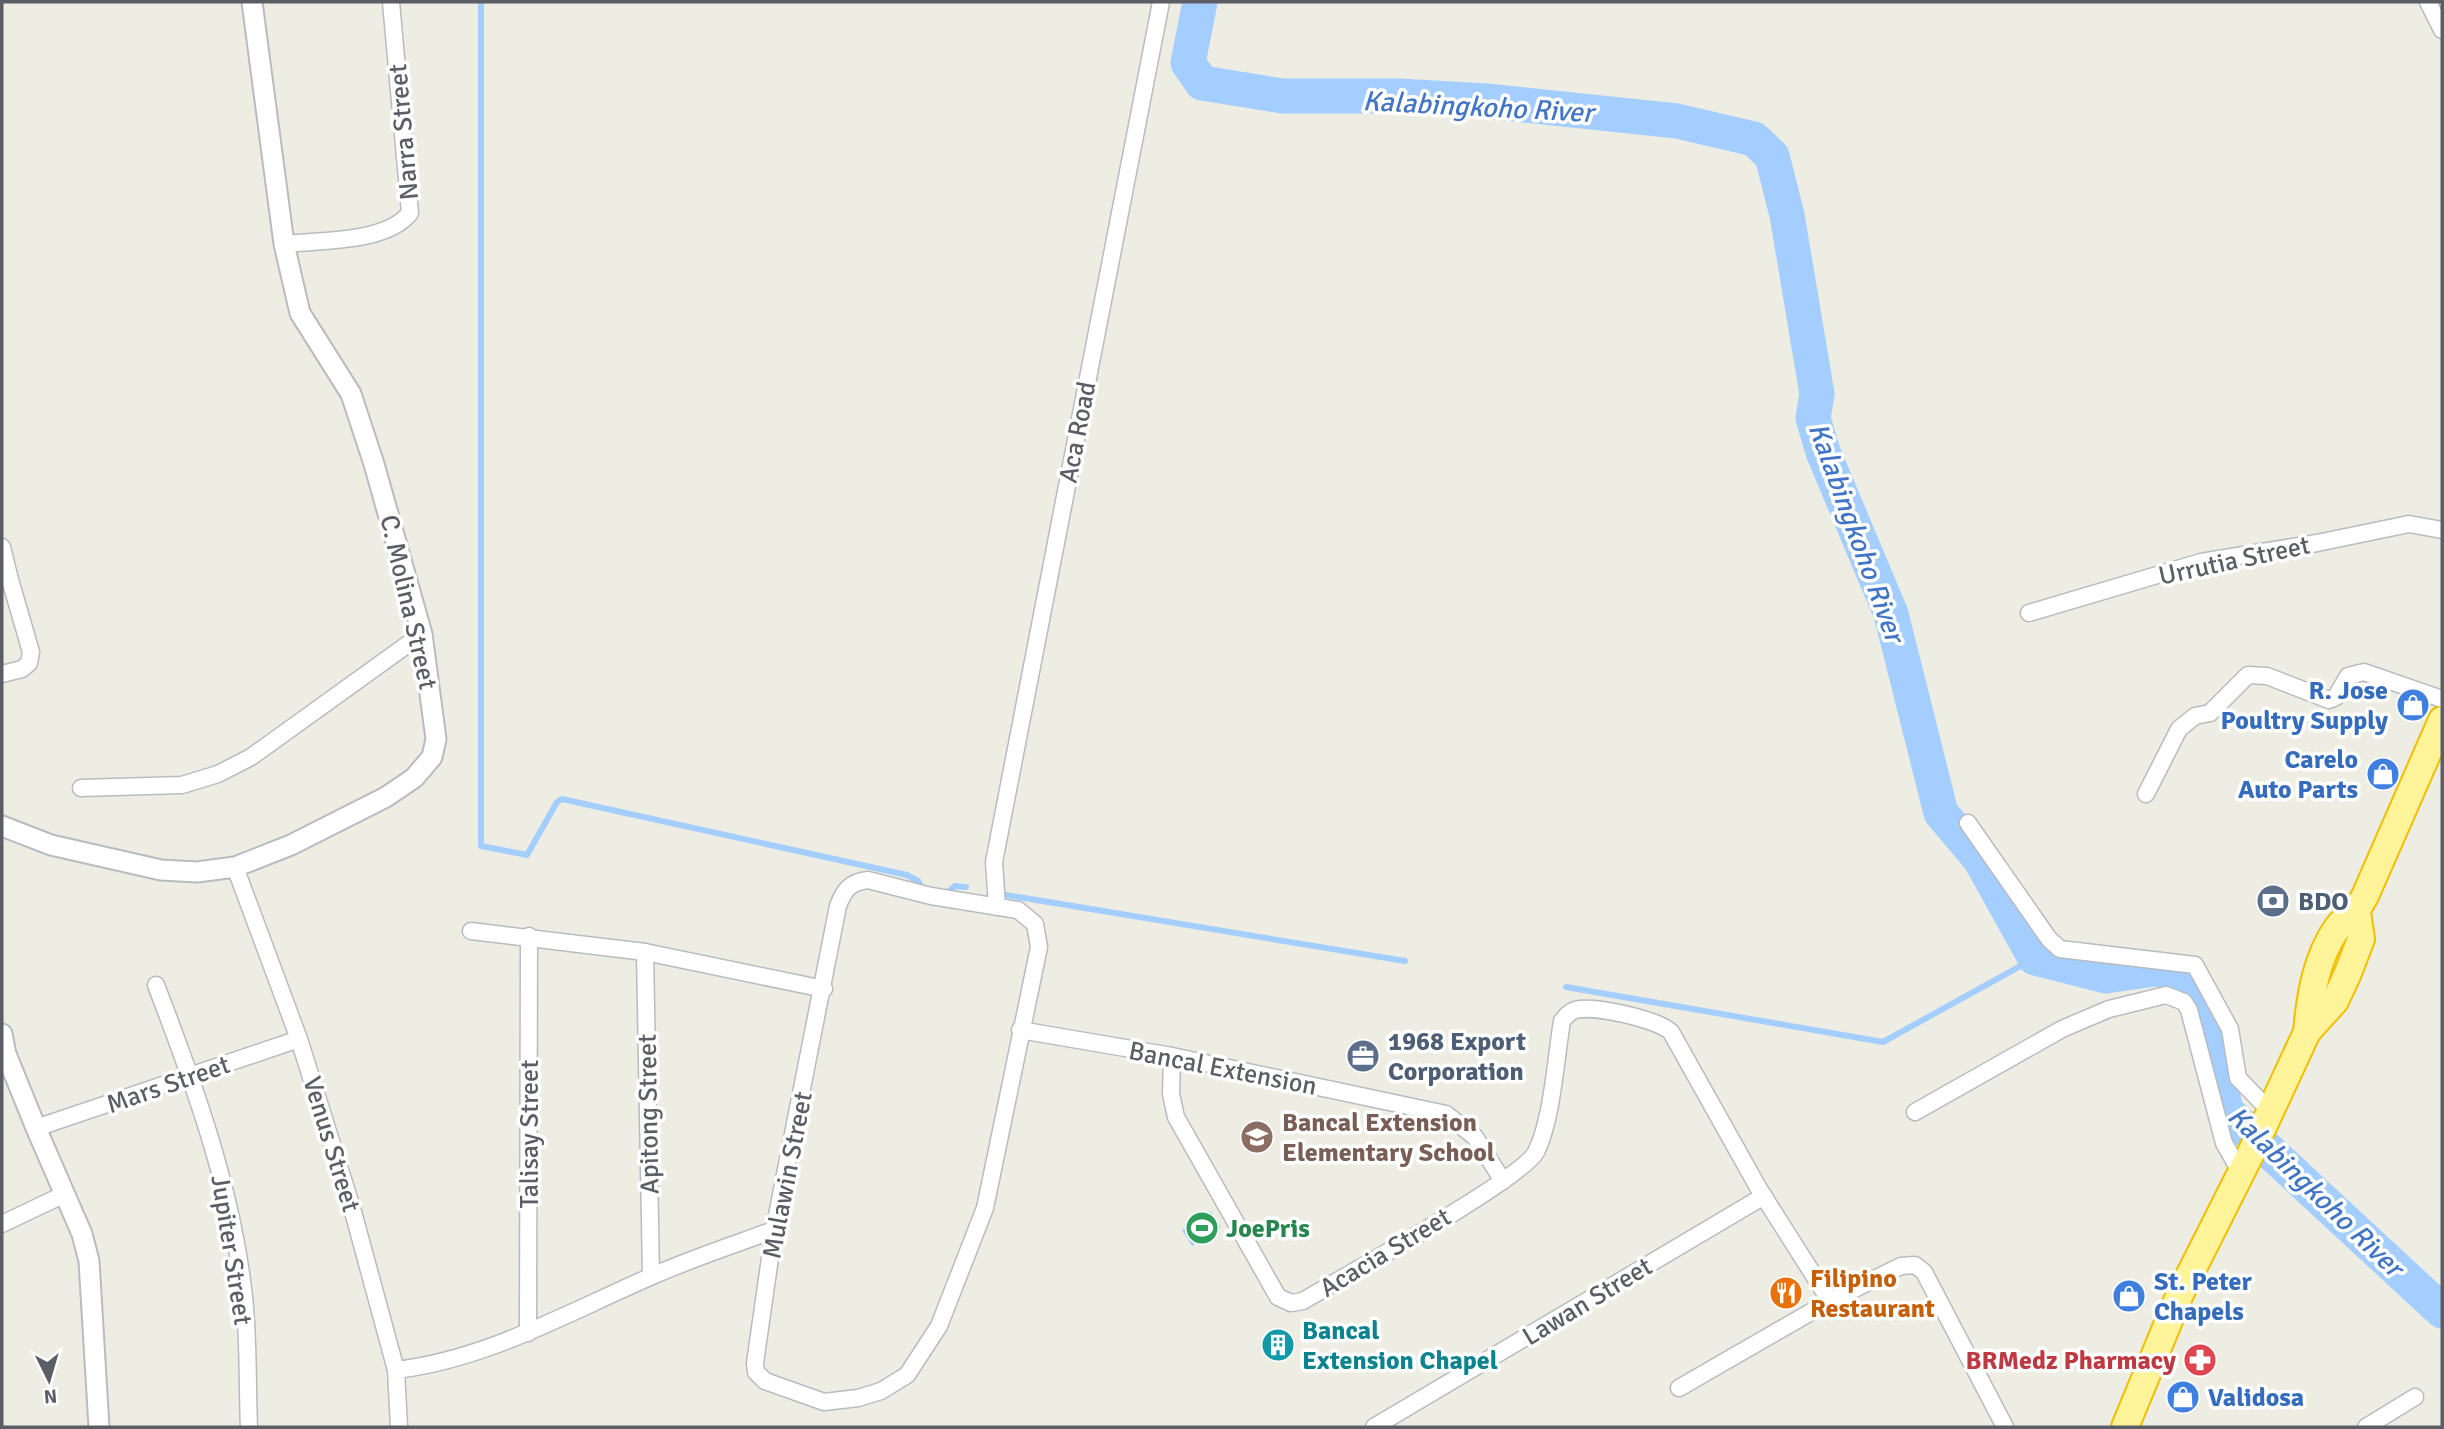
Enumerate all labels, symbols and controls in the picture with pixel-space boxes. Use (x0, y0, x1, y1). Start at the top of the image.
street label: Narra Street (382, 63, 426, 201)
water label: Kalabingkoho River (1362, 84, 1598, 130)
street label: Aca Road (1052, 379, 1103, 486)
water label: Kalabingkoho River (1801, 418, 1913, 650)
street label: C. Molina Street (372, 512, 444, 693)
street label: Urrutia Street (2156, 529, 2313, 593)
place label: R. Jose Poultry Supply (2221, 675, 2388, 737)
shop icon: R. Jose Poultry Supply (2394, 686, 2432, 724)
place label: Carelo Auto Parts (2238, 744, 2358, 806)
shop icon: Carelo Auto Parts (2364, 755, 2402, 793)
bank icon: BDO (2254, 882, 2292, 920)
place label: BDO (2298, 886, 2349, 918)
place label: 1968 Export Corporation (1388, 1026, 1526, 1088)
street label: Apitong Street (632, 1034, 666, 1194)
street label: Bancal Extension (1126, 1035, 1320, 1103)
office icon: 1968 Export Corporation (1344, 1037, 1382, 1075)
street label: Mars Street (102, 1049, 234, 1121)
street label: Talisay Street (514, 1060, 546, 1208)
street label: Venus Street (295, 1073, 367, 1216)
street label: Mulawin Street (756, 1089, 820, 1261)
water label: Kalabingkoho River (2221, 1099, 2413, 1287)
place label: Bancal Extension Elementary School (1282, 1107, 1495, 1169)
school or university icon: Bancal Extension Elementary School (1238, 1118, 1276, 1156)
street label: Jupiter Street (203, 1173, 259, 1327)
street label: Acacia Street (1314, 1201, 1457, 1304)
sports icon: JoePris (1183, 1209, 1221, 1247)
place label: JoePris (1226, 1213, 1310, 1245)
street label: Lawan Street (1517, 1251, 1658, 1353)
place label: Filipino Restaurant (1810, 1263, 1935, 1325)
place label: St. Peter Chapels (2154, 1266, 2252, 1328)
restaurant icon: Filipino Restaurant (1767, 1274, 1805, 1312)
shop icon: St. Peter Chapels (2110, 1277, 2148, 1315)
place label: Bancal Extension Chapel (1302, 1315, 1498, 1377)
building icon: Bancal Extension Chapel (1259, 1326, 1297, 1364)
pharmacy icon: BRMedz Pharmacy (2181, 1341, 2219, 1379)
north arrow (14, 1345, 84, 1415)
place label: BRMedz Pharmacy (1965, 1345, 2176, 1377)
shop icon: Validosa (2164, 1378, 2202, 1416)
place label: Validosa (2208, 1382, 2304, 1414)
text: N (43, 1383, 58, 1408)

